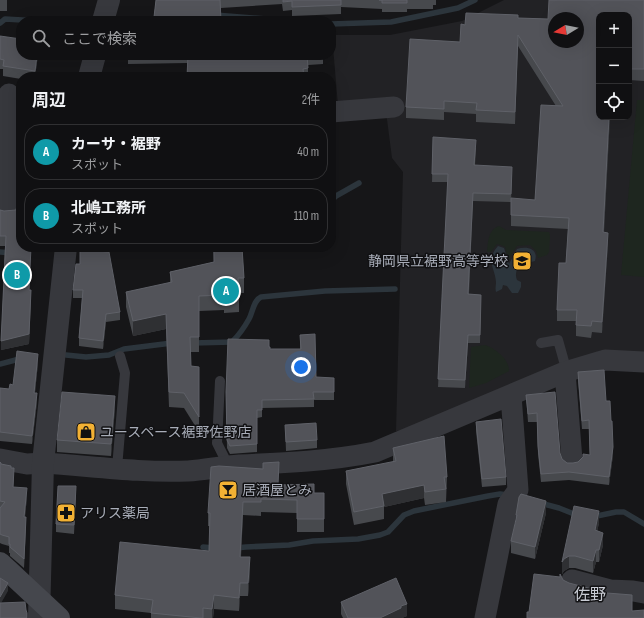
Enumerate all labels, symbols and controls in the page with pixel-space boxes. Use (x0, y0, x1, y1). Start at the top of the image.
north arrow (548, 12, 584, 48)
map controls (596, 12, 632, 120)
button: + (596, 12, 632, 48)
search box (16, 16, 336, 60)
icon: search (30, 27, 52, 49)
text: ここで検索 (62, 30, 137, 49)
button: − (596, 48, 632, 84)
button: locate (596, 84, 632, 120)
text: 周辺 (32, 91, 66, 111)
text: 2件 (302, 92, 320, 108)
text: カーサ・裾野 (71, 135, 161, 154)
text: A (43, 144, 49, 160)
text: 40 m (297, 144, 319, 160)
text: スポット (71, 157, 123, 173)
text: 北嶋工務所 (71, 199, 146, 218)
text: B (43, 208, 49, 224)
text: 110 m (294, 208, 319, 224)
text: スポット (71, 221, 123, 237)
school or university icon: 静岡県立裾野高等学校 (511, 250, 533, 272)
place label: 静岡県立裾野高等学校 (368, 253, 508, 270)
pin: B (4, 260, 30, 290)
pin: A (213, 276, 239, 306)
your location (291, 357, 311, 377)
shop icon: ユースペース裾野佐野店 (75, 421, 97, 443)
place label: ユースペース裾野佐野店 (100, 424, 252, 441)
bar icon: 居酒屋とみ (217, 479, 239, 501)
place label: 居酒屋とみ (242, 482, 312, 499)
pharmacy icon: アリス薬局 (55, 502, 77, 524)
place label: アリス薬局 (80, 505, 150, 522)
district label: 佐野 (574, 586, 606, 605)

